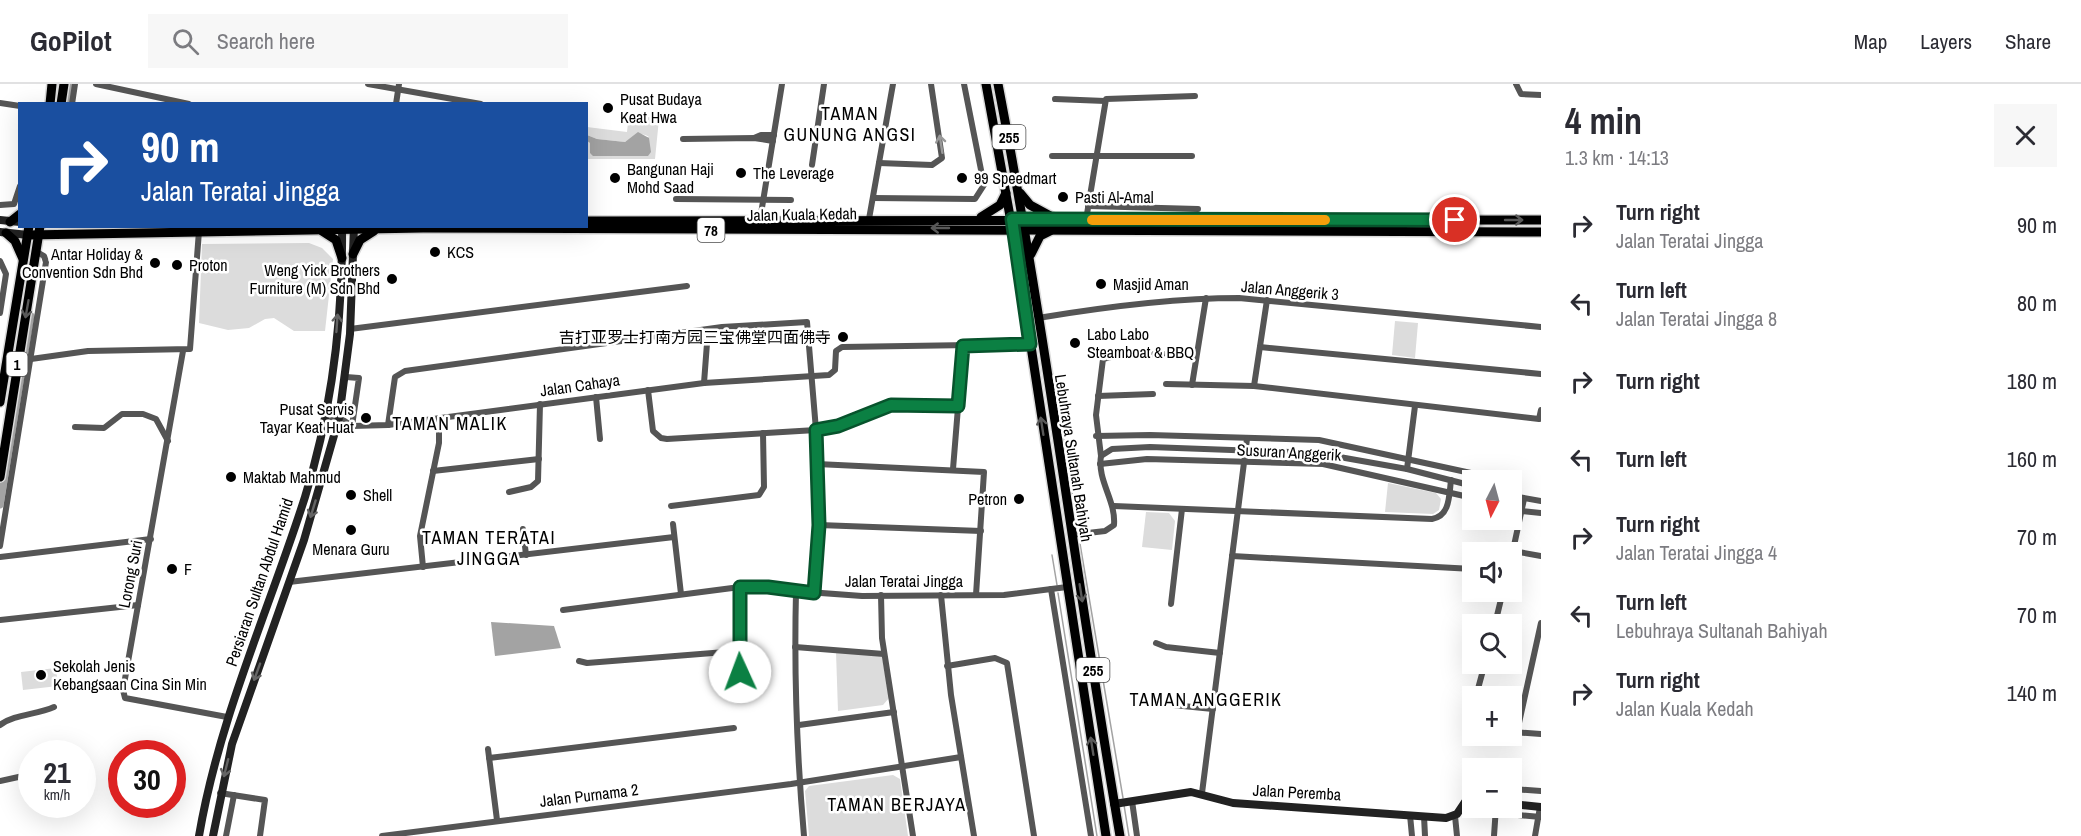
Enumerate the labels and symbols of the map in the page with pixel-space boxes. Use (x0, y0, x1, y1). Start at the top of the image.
place label: Pusat Budaya Keat Hwa (620, 88, 702, 128)
marker: Pusat Budaya Keat Hwa (601, 101, 615, 115)
district label: TAMAN GUNUNG ANGSI (784, 101, 916, 147)
road number: 255 (992, 125, 1026, 149)
one-way arrow (936, 135, 947, 155)
place label: Bangunan Haji Mohd Saad (627, 158, 714, 198)
place label: The Leverage (753, 162, 834, 184)
marker: The Leverage (734, 166, 748, 180)
place label: 99 Speedmart (974, 167, 1057, 189)
marker: Bangunan Haji Mohd Saad (608, 171, 622, 185)
marker: 99 Speedmart (955, 171, 969, 185)
place label: Pasti Al-Amal (1075, 186, 1154, 208)
marker: Pasti Al-Amal (1056, 190, 1070, 204)
pin (1429, 194, 1480, 245)
street label: Jalan Kuala Kedah (747, 202, 857, 226)
one-way arrow (1503, 214, 1523, 226)
road number: 78 (698, 218, 724, 242)
one-way arrow (930, 222, 950, 234)
place label: KCS (447, 241, 474, 263)
place label: Antar Holiday & Convention Sdn Bhd (22, 243, 143, 283)
marker: KCS (428, 245, 442, 259)
place label: Proton (189, 254, 228, 276)
marker: Antar Holiday & Convention Sdn Bhd (148, 256, 162, 270)
marker: Proton (170, 258, 184, 272)
place label: Weng Yick Brothers Furniture (M) Sdn Bhd (249, 259, 380, 299)
marker: Weng Yick Brothers Furniture (M) Sdn Bhd (385, 272, 399, 286)
place label: Masjid Aman (1113, 273, 1189, 295)
street label: Jalan Anggerik 3 (1240, 275, 1340, 305)
marker: Masjid Aman (1094, 277, 1108, 291)
one-way arrow (21, 299, 32, 319)
one-way arrow (332, 313, 343, 333)
place label: Labo Labo Steamboat & BBQ (1087, 323, 1194, 363)
place label: 吉打亚罗士打南方园三宝佛堂四面佛寺 (559, 326, 831, 348)
marker: 吉打亚罗士打南方园三宝佛堂四面佛寺 (836, 330, 850, 344)
marker: Labo Labo Steamboat & BBQ (1068, 336, 1082, 350)
road number: 1 (7, 352, 28, 376)
street label: Jalan Cahaya (539, 368, 622, 401)
street label: Lebuhraya Sultanah Bahiyah (1050, 373, 1098, 543)
place label: Pusat Servis Tayar Keat Huat (260, 398, 354, 438)
marker: Pusat Servis Tayar Keat Huat (359, 411, 373, 425)
district label: TAMAN MALIK (392, 411, 508, 436)
one-way arrow (1036, 417, 1047, 437)
street label: Susuran Anggerik (1236, 438, 1342, 466)
place label: Maktab Mahmud (243, 466, 341, 488)
marker: Maktab Mahmud (224, 470, 238, 484)
north arrow (1462, 470, 1522, 530)
place label: Shell (363, 484, 392, 506)
marker: Shell (344, 488, 358, 502)
place label: Petron (968, 488, 1007, 510)
marker: Petron (1012, 492, 1026, 506)
street label: Persiaran Sultan Abdul Hamid (220, 495, 298, 669)
one-way arrow (307, 499, 318, 518)
marker: Menara Guru (344, 523, 358, 537)
district label: TAMAN TERATAI JINGGA (422, 525, 556, 571)
street label: Lorong Suri (113, 538, 147, 610)
place label: Menara Guru (312, 538, 390, 560)
place label: F (184, 558, 192, 580)
marker: F (165, 562, 179, 576)
street label: Jalan Teratai Jingga (845, 570, 964, 592)
one-way arrow (1075, 583, 1086, 602)
position arrow (708, 640, 772, 704)
place label: Sekolah Jenis Kebangsaan Cina Sin Min (53, 655, 207, 695)
road number: 255 (1076, 658, 1110, 682)
one-way arrow (251, 662, 262, 681)
marker: Sekolah Jenis Kebangsaan Cina Sin Min (34, 668, 48, 682)
district label: TAMAN ANGGERIK (1130, 687, 1282, 712)
one-way arrow (1086, 737, 1097, 757)
speed limit sign: 30 (108, 740, 186, 818)
one-way arrow (219, 758, 231, 777)
street label: Jalan Purnama 2 (538, 778, 640, 812)
street label: Jalan Peremba (1252, 779, 1342, 805)
district label: TAMAN BERJAYA (827, 792, 967, 817)

